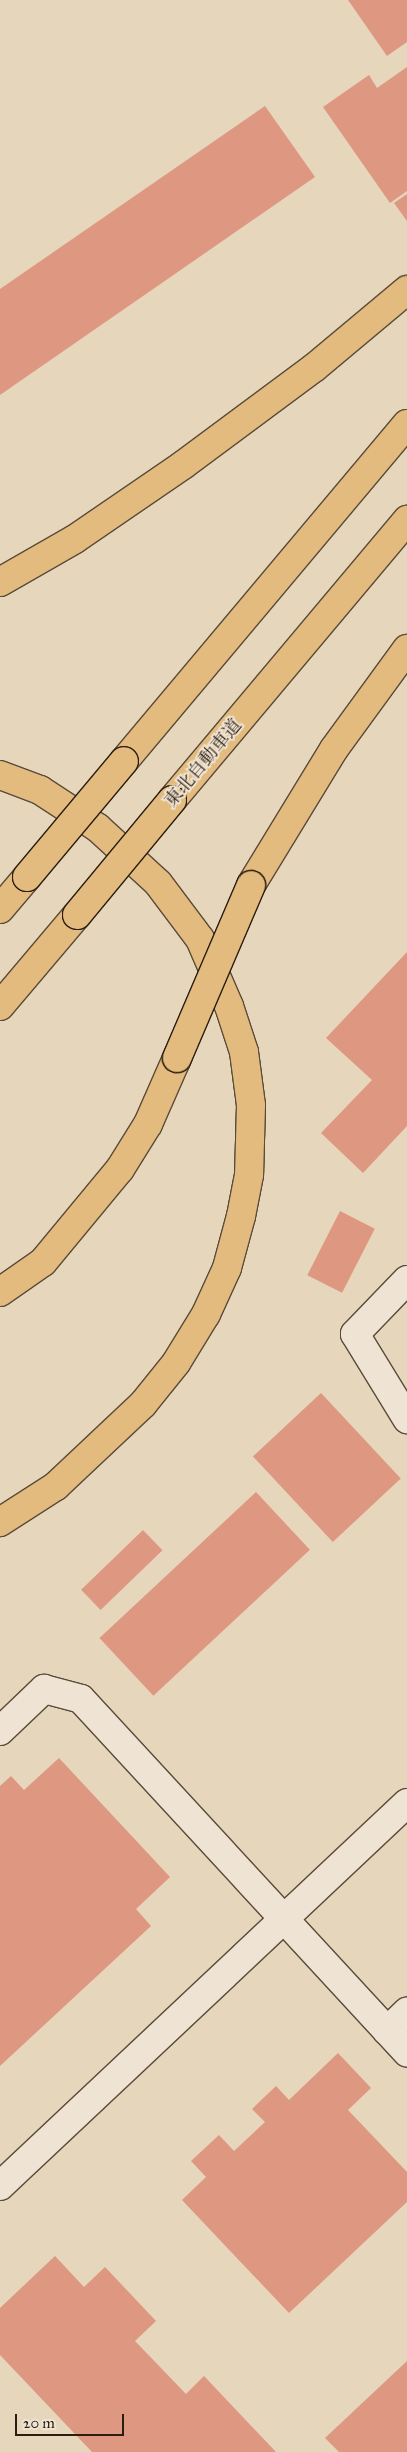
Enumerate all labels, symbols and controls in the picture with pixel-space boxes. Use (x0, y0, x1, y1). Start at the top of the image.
street label: 東北自動車道 (160, 715, 246, 811)
scale bar (18, 2404, 126, 2436)
text: 20 m (23, 2414, 55, 2432)

